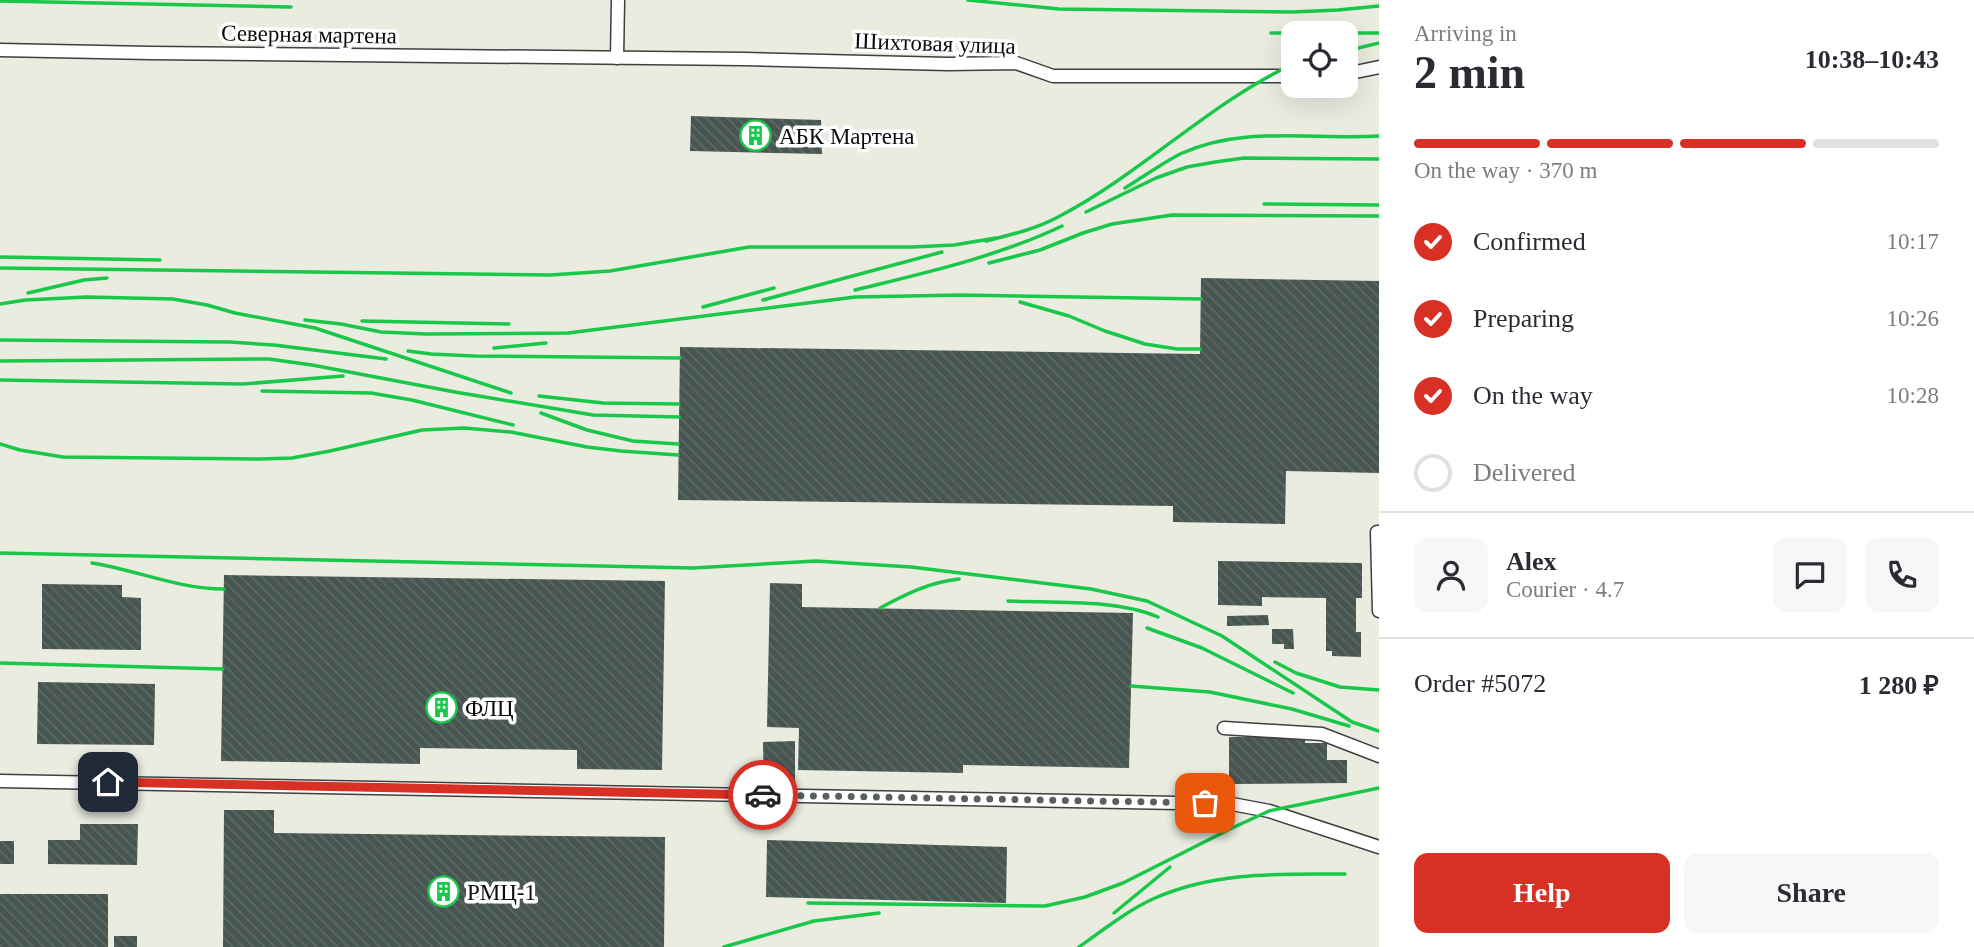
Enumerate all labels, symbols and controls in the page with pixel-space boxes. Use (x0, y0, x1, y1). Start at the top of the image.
street label: Северная мартена (221, 20, 397, 49)
map controls (1281, 21, 1358, 98)
button: locate (1281, 21, 1358, 98)
text: Arriving in (1414, 21, 1517, 46)
street label: Шихтовая улица (854, 28, 1016, 59)
text: 10:38–10:43 (1805, 45, 1939, 74)
text: 2 min (1414, 47, 1525, 98)
building icon: АБК Мартена (739, 119, 773, 153)
place label: АБК Мартена (779, 124, 915, 149)
text: On the way · 370 m (1414, 158, 1597, 183)
icon: check (1414, 223, 1452, 261)
text: Confirmed (1473, 227, 1586, 256)
text: 10:17 (1887, 229, 1939, 254)
icon: check (1414, 300, 1452, 338)
text: Preparing (1473, 304, 1574, 333)
text: 10:26 (1887, 306, 1939, 331)
icon: check (1414, 377, 1452, 415)
text: On the way (1473, 381, 1593, 410)
text: 10:28 (1887, 383, 1939, 408)
text: Delivered (1473, 458, 1576, 487)
button: person (1414, 538, 1488, 612)
button: chat (1773, 538, 1847, 612)
button: phone (1865, 538, 1939, 612)
text: Alex (1506, 547, 1557, 576)
text: Courier · 4.7 (1506, 577, 1624, 602)
text: Order #5072 (1414, 669, 1546, 698)
text: 1 280 ₽ (1859, 671, 1939, 700)
building icon: ФЛЦ (425, 691, 459, 725)
place label: ФЛЦ (465, 696, 514, 721)
pin (78, 752, 138, 812)
courier (728, 760, 798, 830)
icon: home (89, 763, 127, 801)
pin (1175, 773, 1235, 833)
icon: car (744, 776, 782, 814)
icon: bag (1186, 784, 1224, 822)
button: Help (1414, 853, 1670, 933)
button: Share (1684, 853, 1939, 933)
building icon: РМЦ-1 (427, 875, 461, 909)
place label: РМЦ-1 (467, 880, 536, 905)

